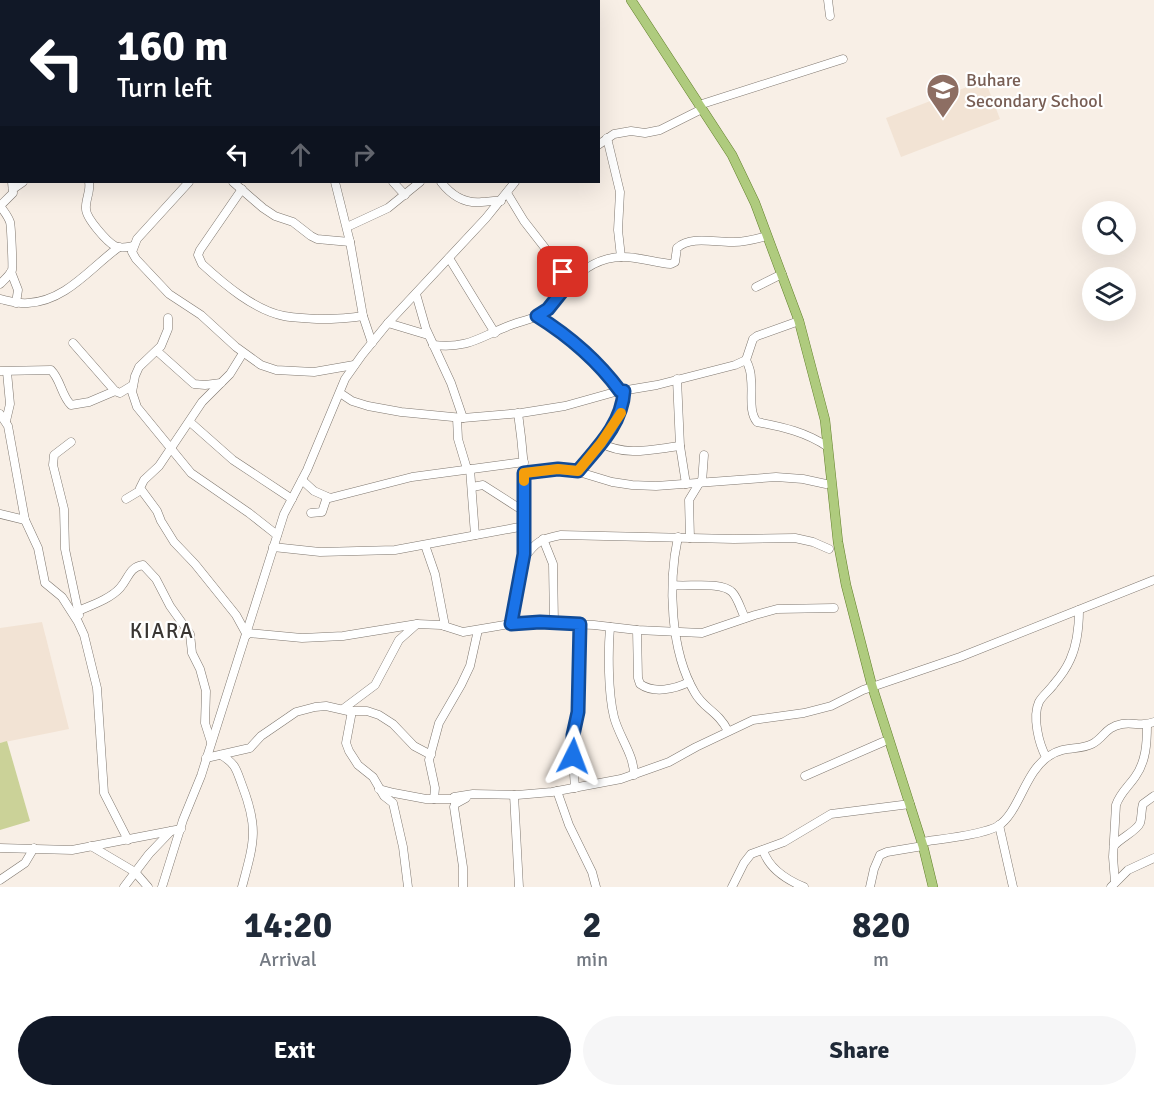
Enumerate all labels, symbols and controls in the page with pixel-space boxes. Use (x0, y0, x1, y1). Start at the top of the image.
text: 160 m (117, 21, 228, 72)
icon: left (18, 24, 96, 102)
place label: Buhare Secondary School (966, 69, 1103, 112)
text: Turn left (117, 72, 212, 105)
school or university icon: Buhare Secondary School (925, 72, 961, 119)
icon: left (221, 138, 254, 171)
icon: ahead (284, 138, 317, 171)
icon: right (347, 138, 380, 171)
map controls (1082, 201, 1136, 321)
button: search (1082, 201, 1136, 255)
pin (537, 246, 588, 297)
icon: arrive (546, 255, 579, 288)
button: layers (1082, 267, 1136, 321)
district label: KIARA (130, 618, 194, 644)
position arrow (541, 724, 605, 788)
text: 14:20 (244, 903, 332, 948)
text: 2 (582, 903, 602, 948)
text: 820 (852, 903, 910, 948)
text: Arrival (259, 947, 317, 972)
text: min (576, 947, 608, 972)
text: m (873, 947, 889, 972)
button: Exit (18, 1016, 571, 1085)
button: Share (583, 1016, 1136, 1085)

